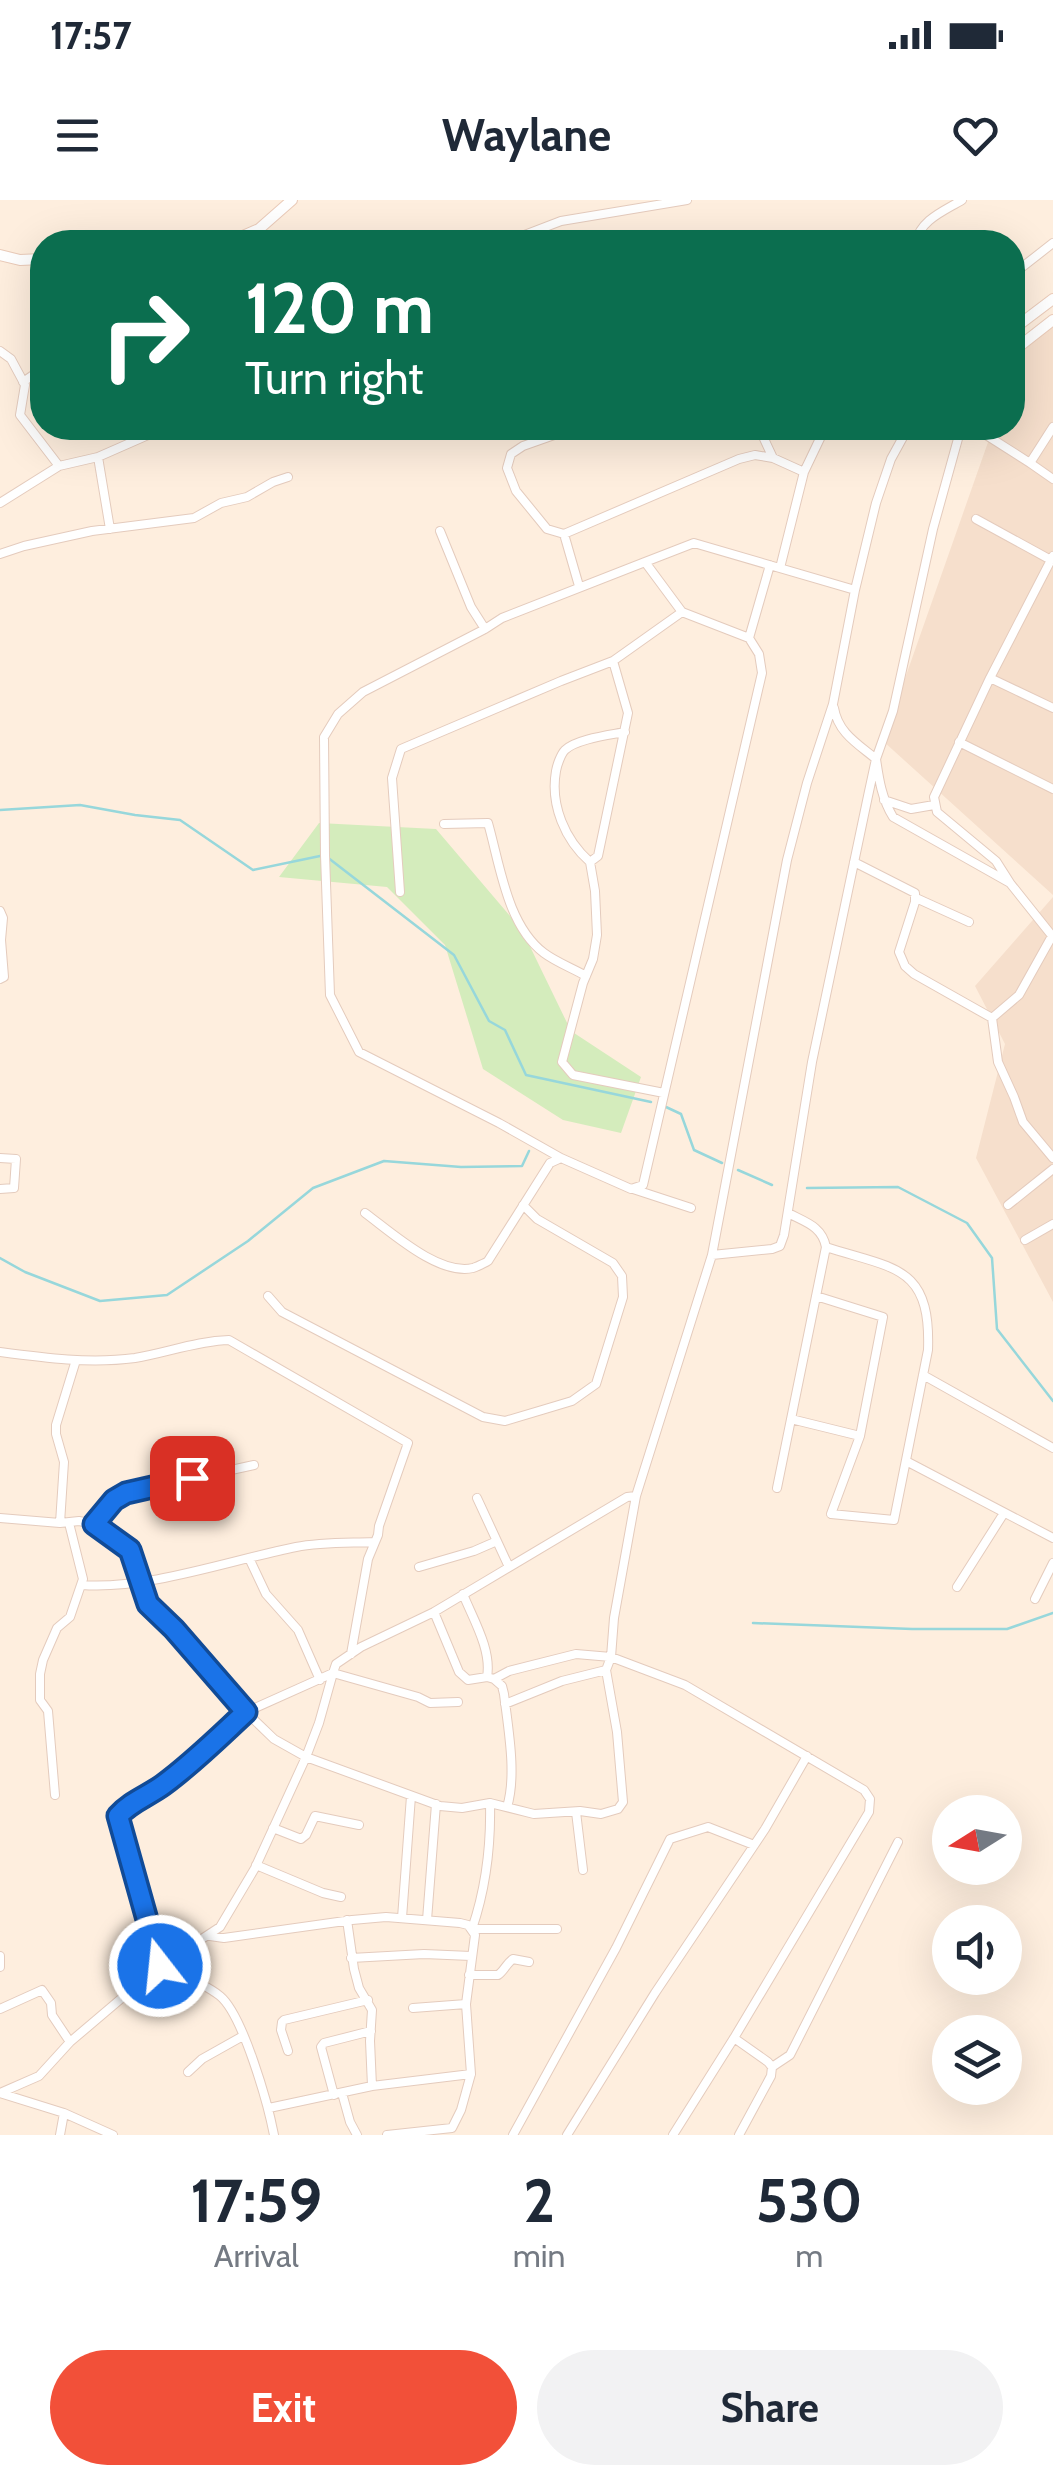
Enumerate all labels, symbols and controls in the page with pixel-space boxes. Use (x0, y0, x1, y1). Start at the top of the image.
text: 17:57 (50, 12, 132, 59)
icon: menu (50, 108, 105, 163)
text: Waylane (442, 108, 611, 162)
icon: heart (948, 108, 1003, 163)
text: 120 m (245, 265, 434, 351)
icon: right (80, 270, 210, 400)
text: Turn right (245, 351, 424, 405)
pin (150, 1436, 235, 1521)
icon: arrive (165, 1451, 220, 1506)
north arrow (932, 1795, 1022, 1885)
map controls (932, 1795, 1022, 2105)
button: sound (932, 1905, 1022, 1995)
position arrow (108, 1914, 212, 2018)
button: layers (932, 2015, 1022, 2105)
text: 17:59 (190, 2164, 322, 2237)
text: 2 (523, 2164, 555, 2237)
text: 530 (756, 2164, 863, 2237)
text: Arrival (214, 2236, 299, 2275)
text: min (513, 2236, 565, 2275)
text: m (795, 2236, 823, 2275)
button: Exit (50, 2350, 517, 2465)
button: Share (537, 2350, 1003, 2465)

